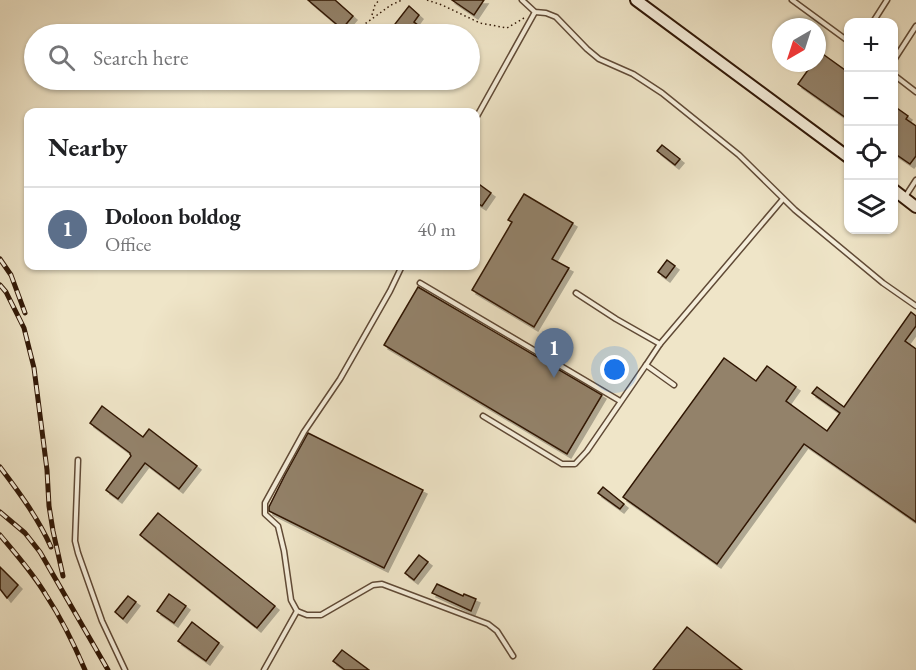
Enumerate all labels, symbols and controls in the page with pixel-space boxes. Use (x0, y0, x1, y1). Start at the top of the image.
north arrow (772, 18, 826, 72)
map controls (844, 18, 898, 234)
button: + (844, 18, 898, 72)
search box (24, 24, 480, 90)
icon: search (45, 41, 78, 74)
text: Search here (93, 43, 188, 72)
button: − (844, 72, 898, 126)
button: locate (844, 126, 898, 180)
text: Nearby (48, 130, 128, 164)
button: layers (844, 180, 898, 234)
text: Doloon boldog (105, 202, 241, 231)
text: 1 (62, 216, 73, 242)
text: 40 m (417, 216, 456, 242)
text: Office (105, 231, 151, 257)
pin: 1 (534, 328, 574, 378)
your location (600, 355, 629, 384)

